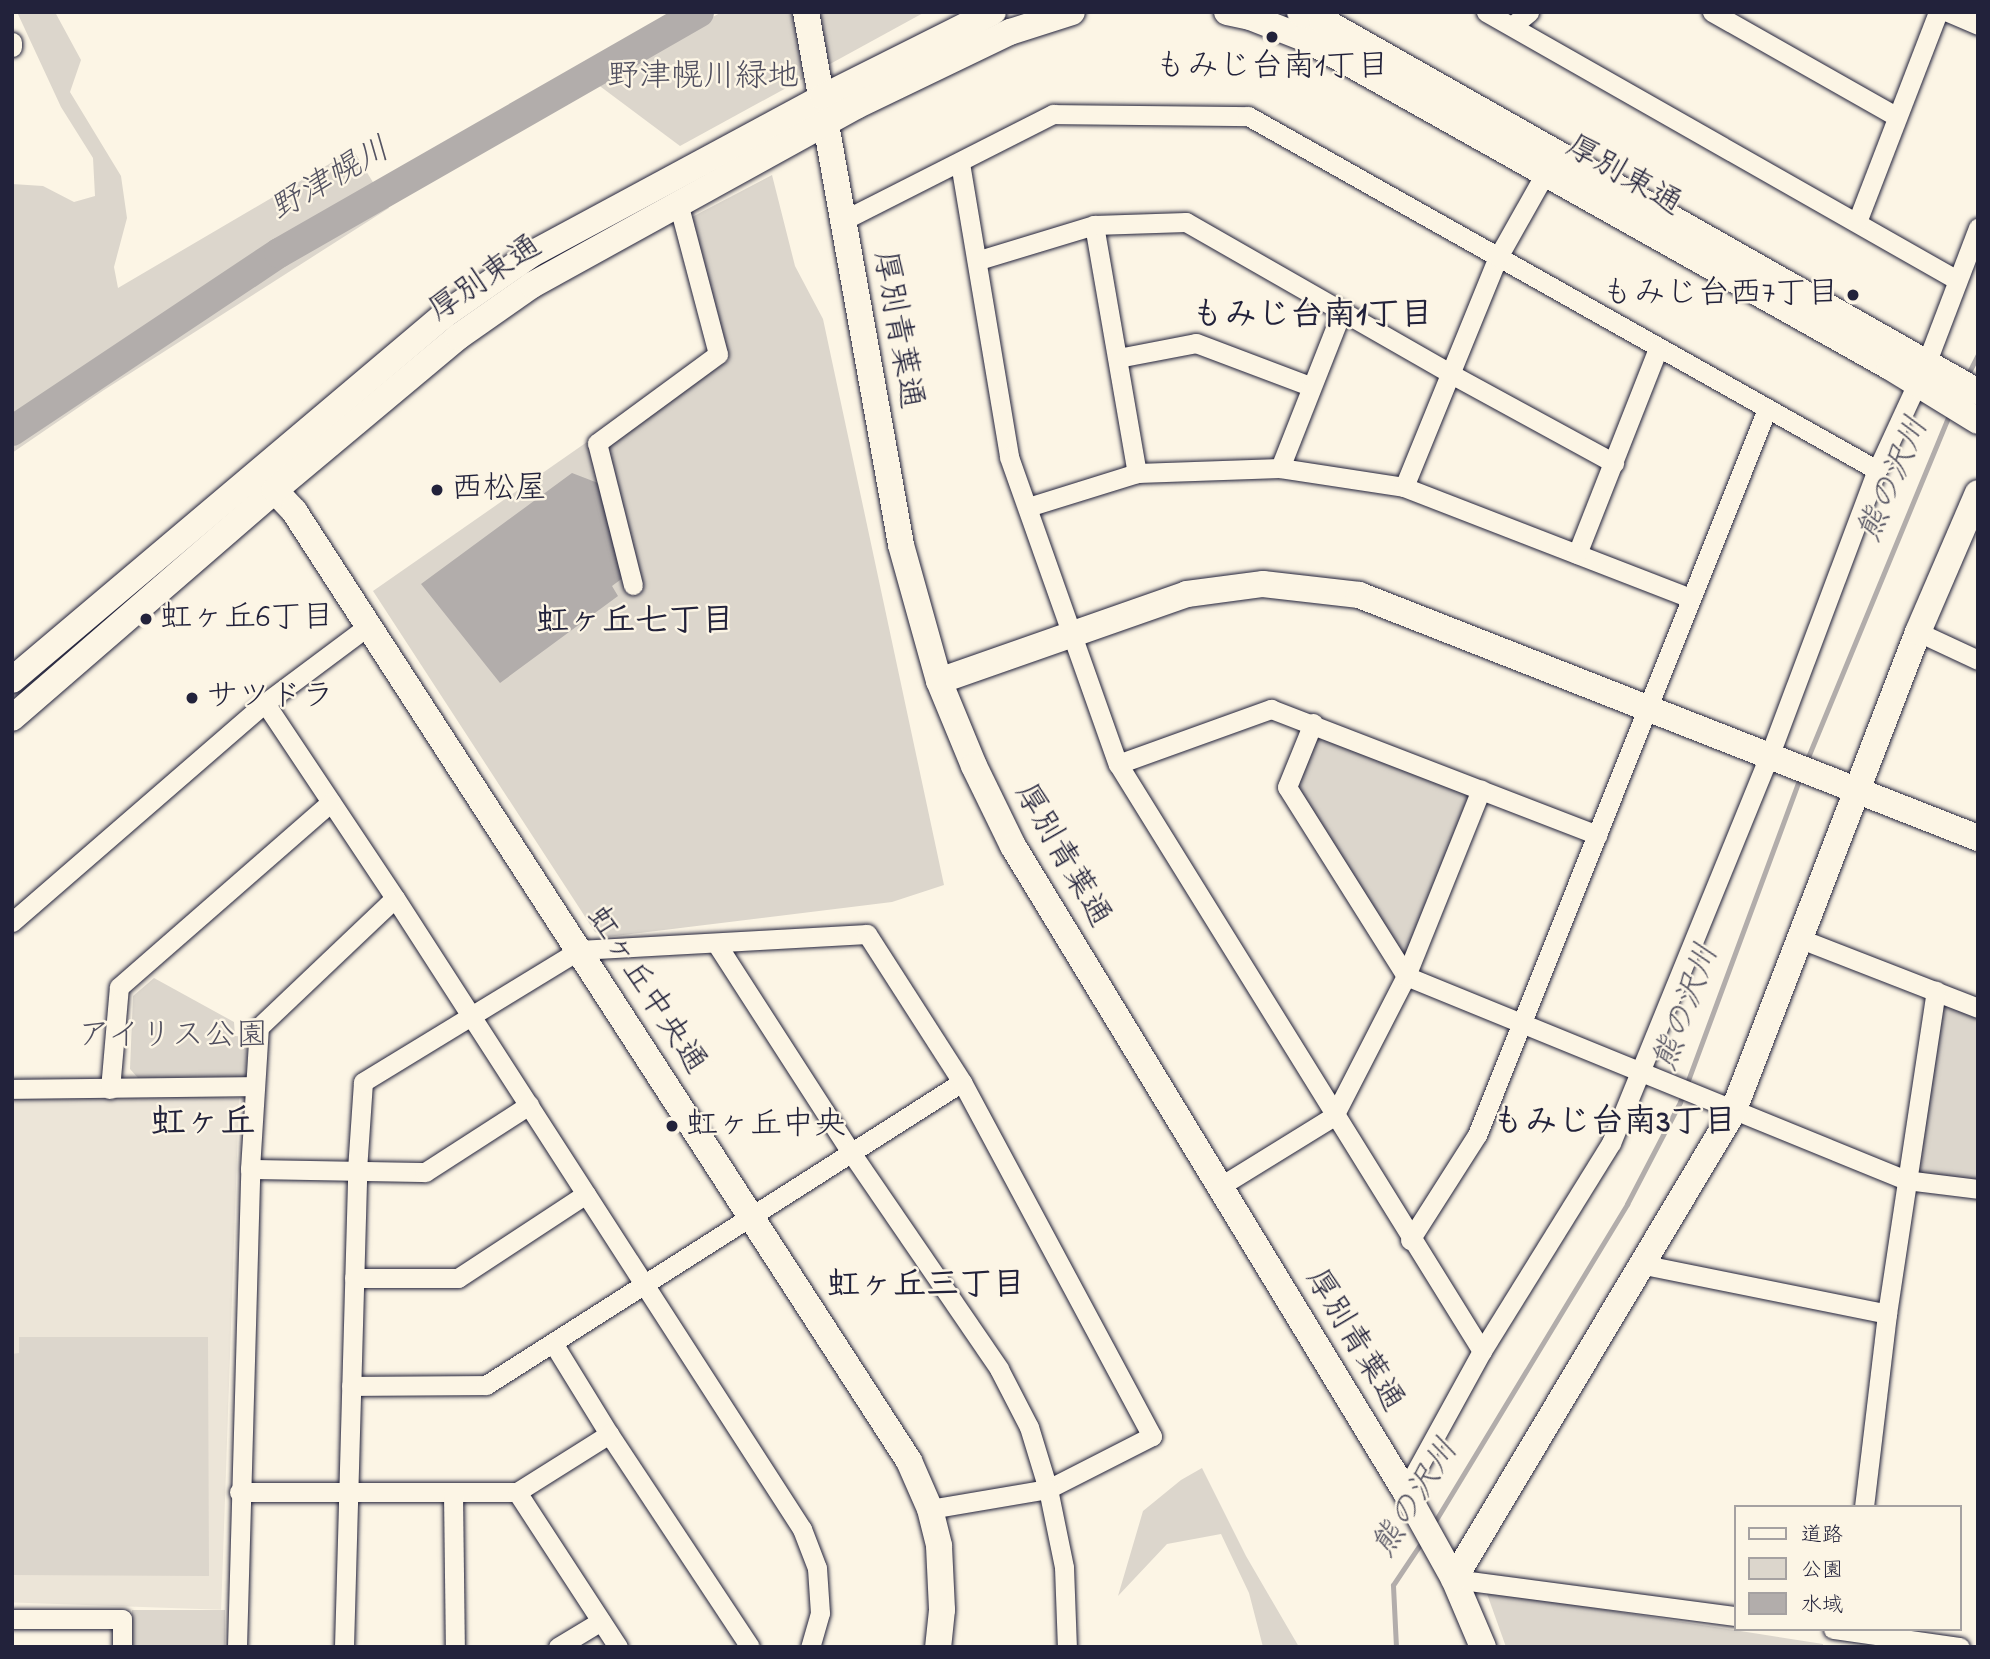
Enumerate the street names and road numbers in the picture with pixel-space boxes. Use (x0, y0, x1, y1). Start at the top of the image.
street label: 厚別東通 (1558, 128, 1688, 226)
street label: 厚別東通 (422, 228, 550, 332)
street label: 厚別青葉通 (863, 248, 929, 412)
street label: 厚別青葉通 (1004, 777, 1118, 935)
street label: 虹ヶ丘中央通 (577, 900, 713, 1082)
street label: 厚別青葉通 (1295, 1263, 1411, 1419)

